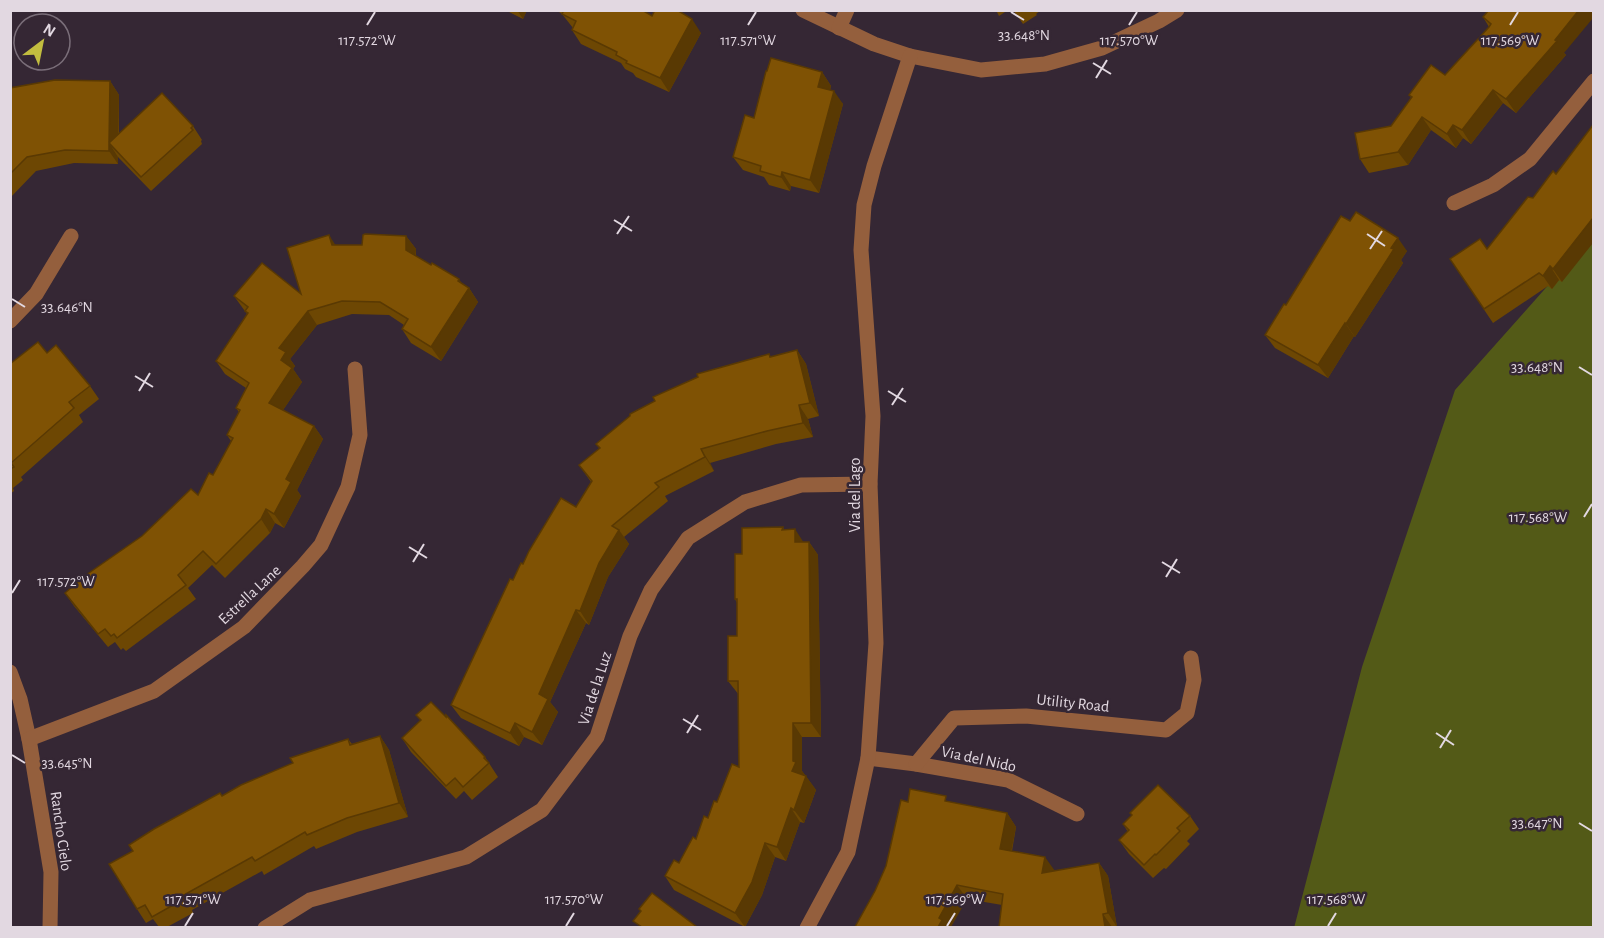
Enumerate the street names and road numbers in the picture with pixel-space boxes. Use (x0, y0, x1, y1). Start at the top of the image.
street label: Via del Lago (847, 457, 863, 532)
street label: Estrella Lane (215, 562, 284, 627)
street label: Via de la Luz (576, 649, 615, 727)
street label: Utility Road (1036, 691, 1110, 716)
street label: Via del Nido (940, 743, 1018, 775)
street label: Rancho Cielo (47, 790, 75, 872)

